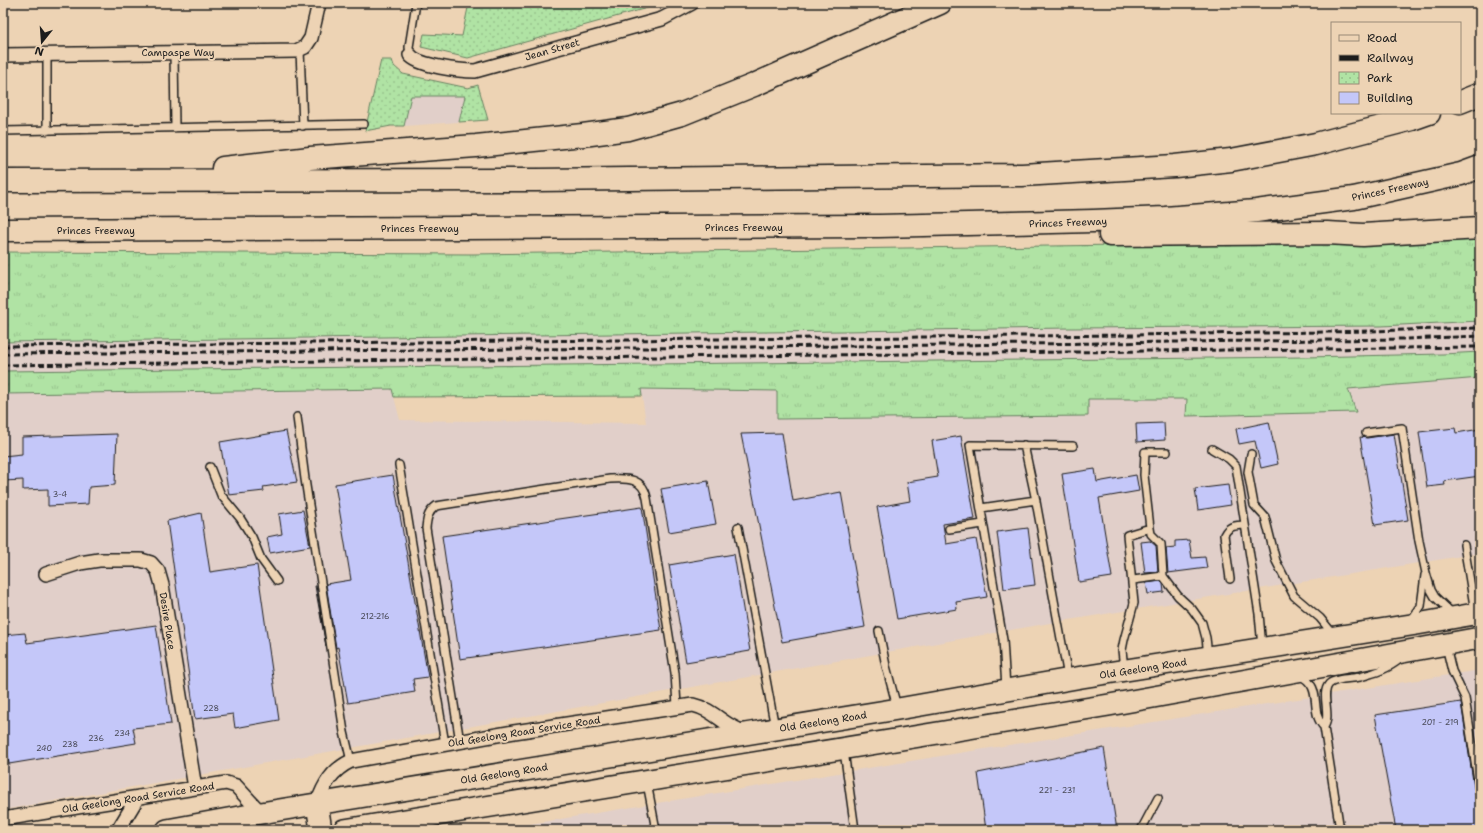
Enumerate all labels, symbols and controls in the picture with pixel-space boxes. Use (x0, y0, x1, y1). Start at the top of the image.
north arrow (22, 22, 62, 62)
legend (1331, 22, 1461, 114)
text: Road (1367, 30, 1398, 46)
street label: Jean Street (523, 35, 581, 64)
text: N (33, 43, 46, 60)
street label: Campaspe Way (141, 46, 215, 59)
text: Railway (1367, 50, 1414, 66)
text: Park (1367, 70, 1393, 86)
text: Building (1367, 90, 1413, 106)
street label: Princes Freeway (1350, 175, 1430, 204)
street label: Princes Freeway (1029, 215, 1108, 230)
street label: Princes Freeway (705, 221, 783, 234)
street label: Princes Freeway (381, 222, 459, 235)
street label: Princes Freeway (57, 224, 135, 237)
house number: 3-4 (53, 489, 68, 500)
street label: Desire Place (157, 591, 179, 651)
house number: 212-216 (360, 611, 390, 622)
street label: Old Geelong Road (1098, 655, 1188, 682)
house number: 228 (203, 703, 219, 714)
street label: Old Geelong Road (778, 708, 868, 735)
street label: Old Geelong Road Service Road (447, 713, 602, 750)
house number: 201 - 219 (1421, 717, 1459, 728)
house number: 234 (114, 728, 130, 739)
house number: 236 (88, 733, 104, 744)
house number: 238 (62, 739, 78, 750)
house number: 240 (36, 743, 52, 754)
street label: Old Geelong Road (459, 760, 549, 787)
street label: Old Geelong Road Service Road (61, 779, 216, 816)
house number: 221 - 231 (1039, 785, 1075, 796)

